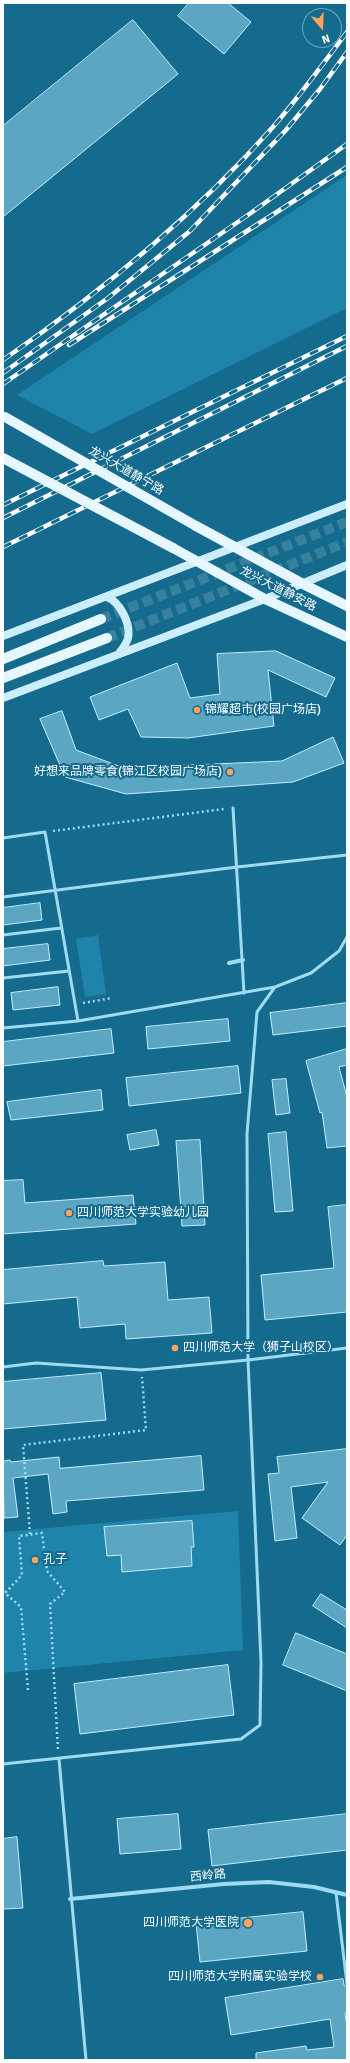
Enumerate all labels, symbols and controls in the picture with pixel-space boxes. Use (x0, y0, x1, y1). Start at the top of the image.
north arrow (302, 8, 342, 48)
text: N (320, 31, 331, 46)
street label: 龙兴大道静宁路 (86, 444, 166, 498)
street label: 龙兴大道静安路 (237, 564, 319, 614)
place label: 锦耀超市(校园广场店) (205, 703, 321, 717)
marker: 锦耀超市(校园广场店) (192, 705, 202, 715)
place label: 好想来品牌零食(锦江区校园广场店) (34, 765, 222, 779)
marker: 好想来品牌零食(锦江区校园广场店) (225, 767, 235, 777)
place label: 四川师范大学实验幼儿园 (77, 1206, 209, 1220)
marker: 四川师范大学实验幼儿园 (64, 1208, 74, 1218)
place label: 四川师范大学（狮子山校区） (183, 1341, 339, 1355)
marker: 四川师范大学（狮子山校区） (170, 1343, 180, 1353)
place label: 孔子 (43, 1553, 67, 1567)
marker: 孔子 (30, 1555, 40, 1565)
street label: 西岭路 (189, 1867, 227, 1885)
place label: 四川师范大学医院 (143, 1916, 239, 1930)
marker: 四川师范大学医院 (242, 1917, 254, 1929)
place label: 四川师范大学附属实验学校 (168, 1970, 312, 1984)
marker: 四川师范大学附属实验学校 (315, 1972, 325, 1982)

